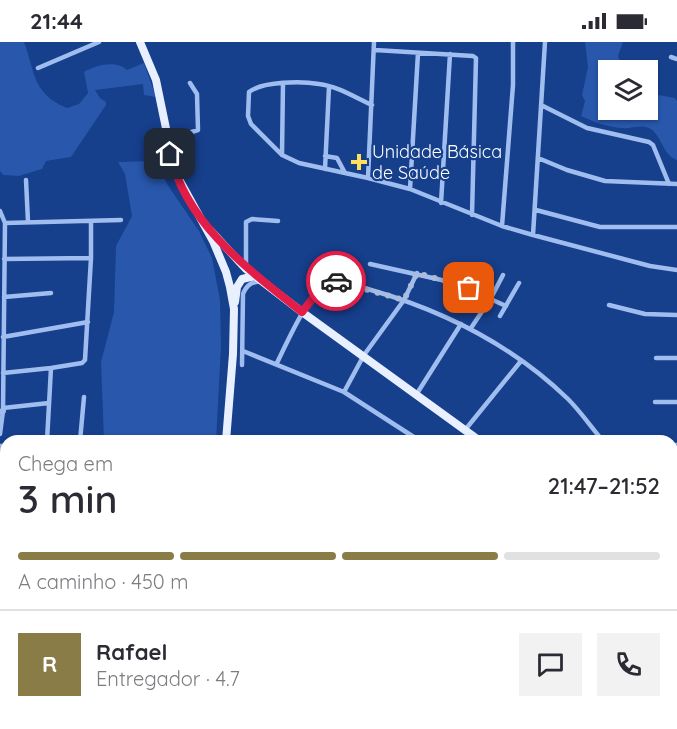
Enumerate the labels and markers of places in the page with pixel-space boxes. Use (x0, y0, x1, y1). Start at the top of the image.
pin (144, 128, 195, 179)
place label: Unidade Básica de Saúde (372, 140, 502, 184)
marker: Unidade Básica de Saúde (350, 153, 368, 171)
pin (443, 262, 494, 313)

